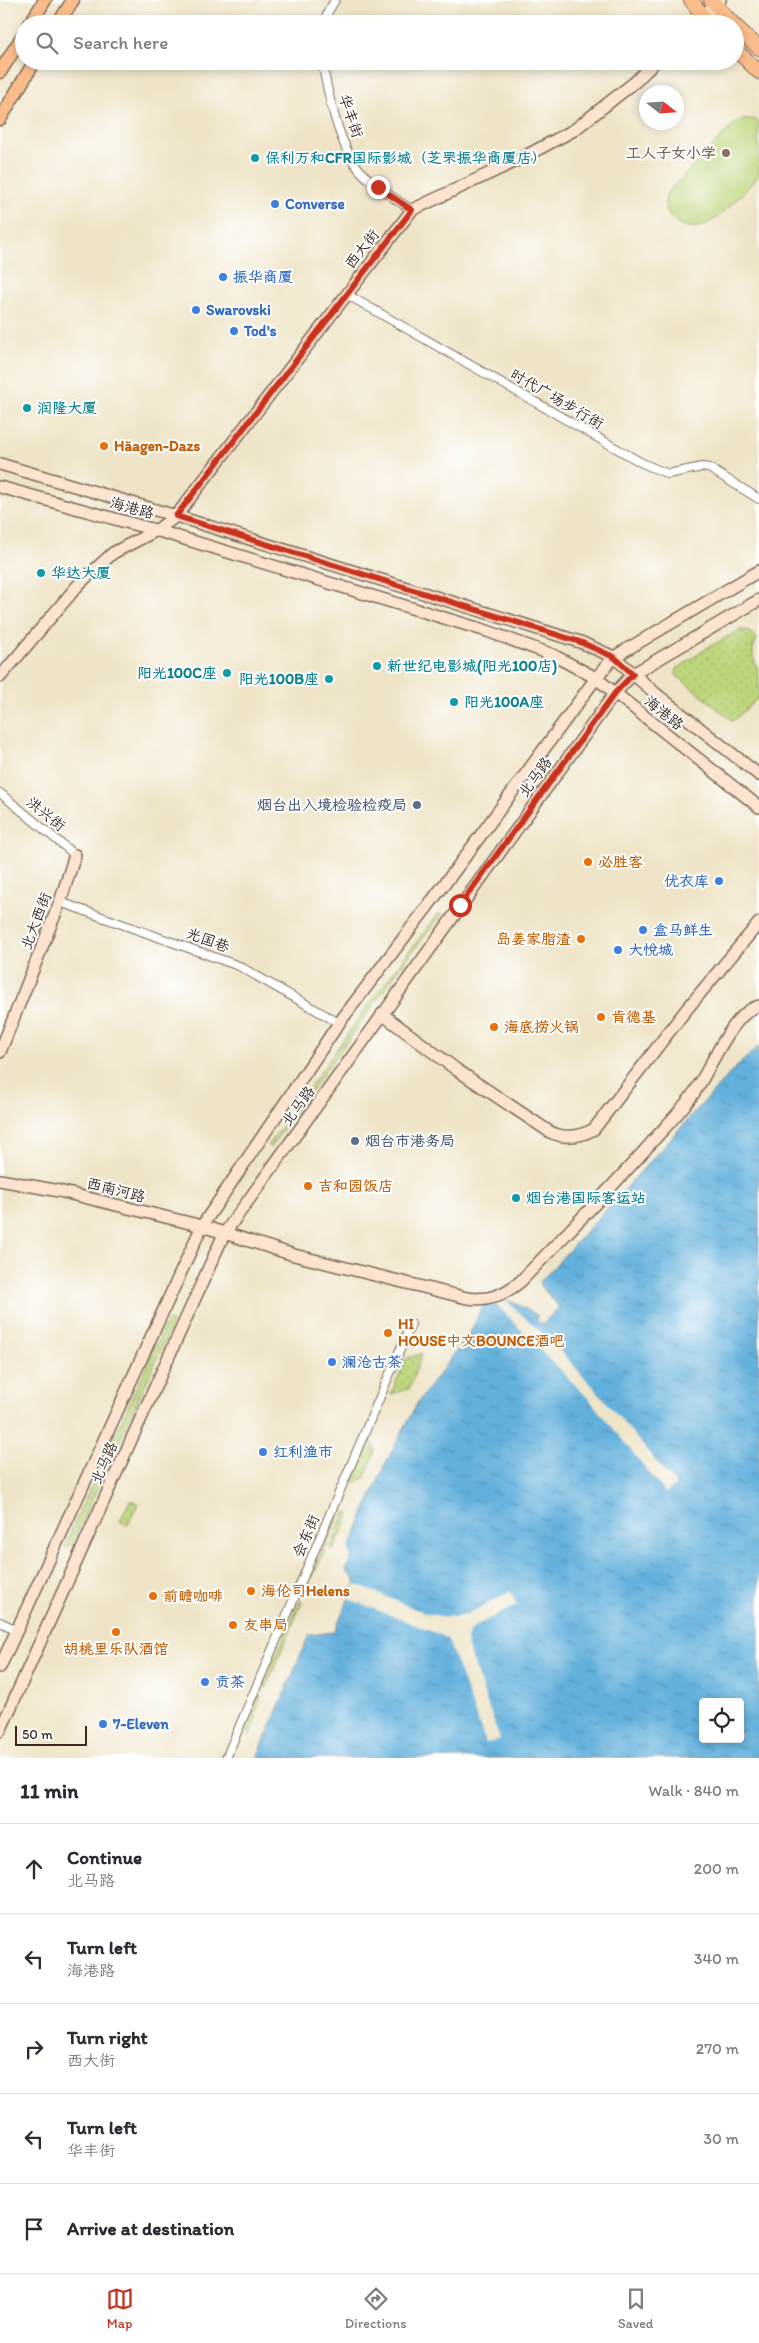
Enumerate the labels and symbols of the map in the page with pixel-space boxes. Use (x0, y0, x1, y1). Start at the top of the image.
north arrow (639, 85, 684, 130)
street label: 华丰街 (335, 92, 367, 140)
place label: 工人子女小学 (626, 144, 716, 162)
marker: 工人子女小学 (720, 147, 732, 159)
place label: 保利万和CFR国际影城（芝罘振华商厦店） (265, 149, 547, 167)
marker: 保利万和CFR国际影城（芝罘振华商厦店） (249, 152, 261, 164)
route end (367, 176, 390, 199)
place label: Converse (285, 195, 345, 213)
marker: Converse (269, 198, 281, 210)
street label: 西大街 (341, 226, 383, 272)
place label: 振华商厦 (233, 268, 293, 286)
marker: 振华商厦 (217, 271, 229, 283)
place label: Swarovski (206, 301, 271, 319)
marker: Swarovski (190, 304, 202, 316)
place label: Tod's (243, 322, 277, 340)
marker: Tod's (228, 325, 240, 337)
street label: 时代广场步行街 (507, 365, 607, 433)
place label: 润隆大厦 (37, 399, 97, 417)
marker: 润隆大厦 (21, 402, 33, 414)
place label: Häagen-Dazs (114, 437, 201, 456)
marker: Häagen-Dazs (98, 440, 110, 452)
street label: 海港路 (108, 493, 156, 523)
place label: 华达大厦 (51, 564, 111, 582)
marker: 华达大厦 (35, 567, 47, 579)
place label: 新世纪电影城(阳光100店) (387, 657, 557, 676)
marker: 新世纪电影城(阳光100店) (371, 660, 383, 672)
place label: 阳光100C座 (137, 664, 217, 682)
marker: 阳光100C座 (221, 667, 233, 679)
place label: 阳光100B座 (239, 670, 319, 688)
marker: 阳光100B座 (323, 673, 335, 685)
street label: 海港路 (641, 692, 687, 734)
place label: 阳光100A座 (464, 693, 544, 711)
marker: 阳光100A座 (448, 696, 460, 708)
street label: 北马路 (514, 754, 556, 800)
street label: 洪兴街 (23, 793, 69, 835)
place label: 烟台出入境检验检疫局 (257, 796, 407, 814)
marker: 烟台出入境检验检疫局 (411, 799, 423, 811)
place label: 必胜客 (598, 853, 643, 871)
marker: 必胜客 (582, 856, 594, 868)
place label: 优衣库 (664, 872, 709, 890)
marker: 优衣库 (713, 875, 725, 887)
street label: 北大西街 (17, 890, 55, 952)
route start (449, 894, 472, 917)
place label: 盒马鲜生 (653, 921, 713, 939)
street label: 光国巷 (184, 924, 232, 956)
marker: 盒马鲜生 (637, 924, 649, 936)
place label: 岛姜家脂渣 (496, 930, 571, 948)
marker: 岛姜家脂渣 (575, 933, 587, 945)
place label: 大悦城 (628, 941, 673, 959)
marker: 大悦城 (612, 944, 624, 956)
place label: 肯德基 (611, 1008, 656, 1026)
marker: 肯德基 (595, 1011, 607, 1023)
place label: 海底捞火锅 (504, 1018, 579, 1036)
marker: 海底捞火锅 (488, 1021, 500, 1033)
street label: 北马路 (277, 1083, 319, 1129)
place label: 烟台市港务局 (365, 1132, 455, 1150)
marker: 烟台市港务局 (349, 1135, 361, 1147)
street label: 西南河路 (85, 1174, 147, 1206)
place label: 吉和园饭店 (318, 1177, 393, 1195)
marker: 吉和园饭店 (302, 1180, 314, 1192)
place label: 烟台港国际客运站 (526, 1189, 646, 1207)
marker: 烟台港国际客运站 (510, 1192, 522, 1204)
place label: HI HOUSE中文BOUNCE酒吧 (398, 1315, 565, 1350)
marker: HI HOUSE中文BOUNCE酒吧 (382, 1327, 394, 1339)
place label: 澜沧古茶 (342, 1353, 402, 1371)
marker: 澜沧古茶 (326, 1356, 338, 1368)
street label: 北马路 (87, 1439, 121, 1487)
place label: 红利渔市 (273, 1443, 333, 1461)
marker: 红利渔市 (257, 1446, 269, 1458)
street label: 会东街 (289, 1512, 323, 1560)
place label: 海伦司Helens (261, 1582, 350, 1600)
marker: 海伦司Helens (245, 1585, 257, 1597)
place label: 前瞻咖啡 (163, 1587, 223, 1605)
marker: 前瞻咖啡 (147, 1590, 159, 1602)
place label: 友串局 (243, 1616, 288, 1634)
marker: 友串局 (227, 1619, 239, 1631)
marker: 胡桃里乐队酒馆 (110, 1626, 122, 1638)
place label: 胡桃里乐队酒馆 (63, 1640, 169, 1658)
place label: 贡茶 (215, 1673, 245, 1691)
marker: 贡茶 (199, 1676, 211, 1688)
place label: 7-Eleven (112, 1715, 169, 1733)
marker: 7-Eleven (97, 1718, 109, 1730)
scale bar (15, 1723, 88, 1746)

